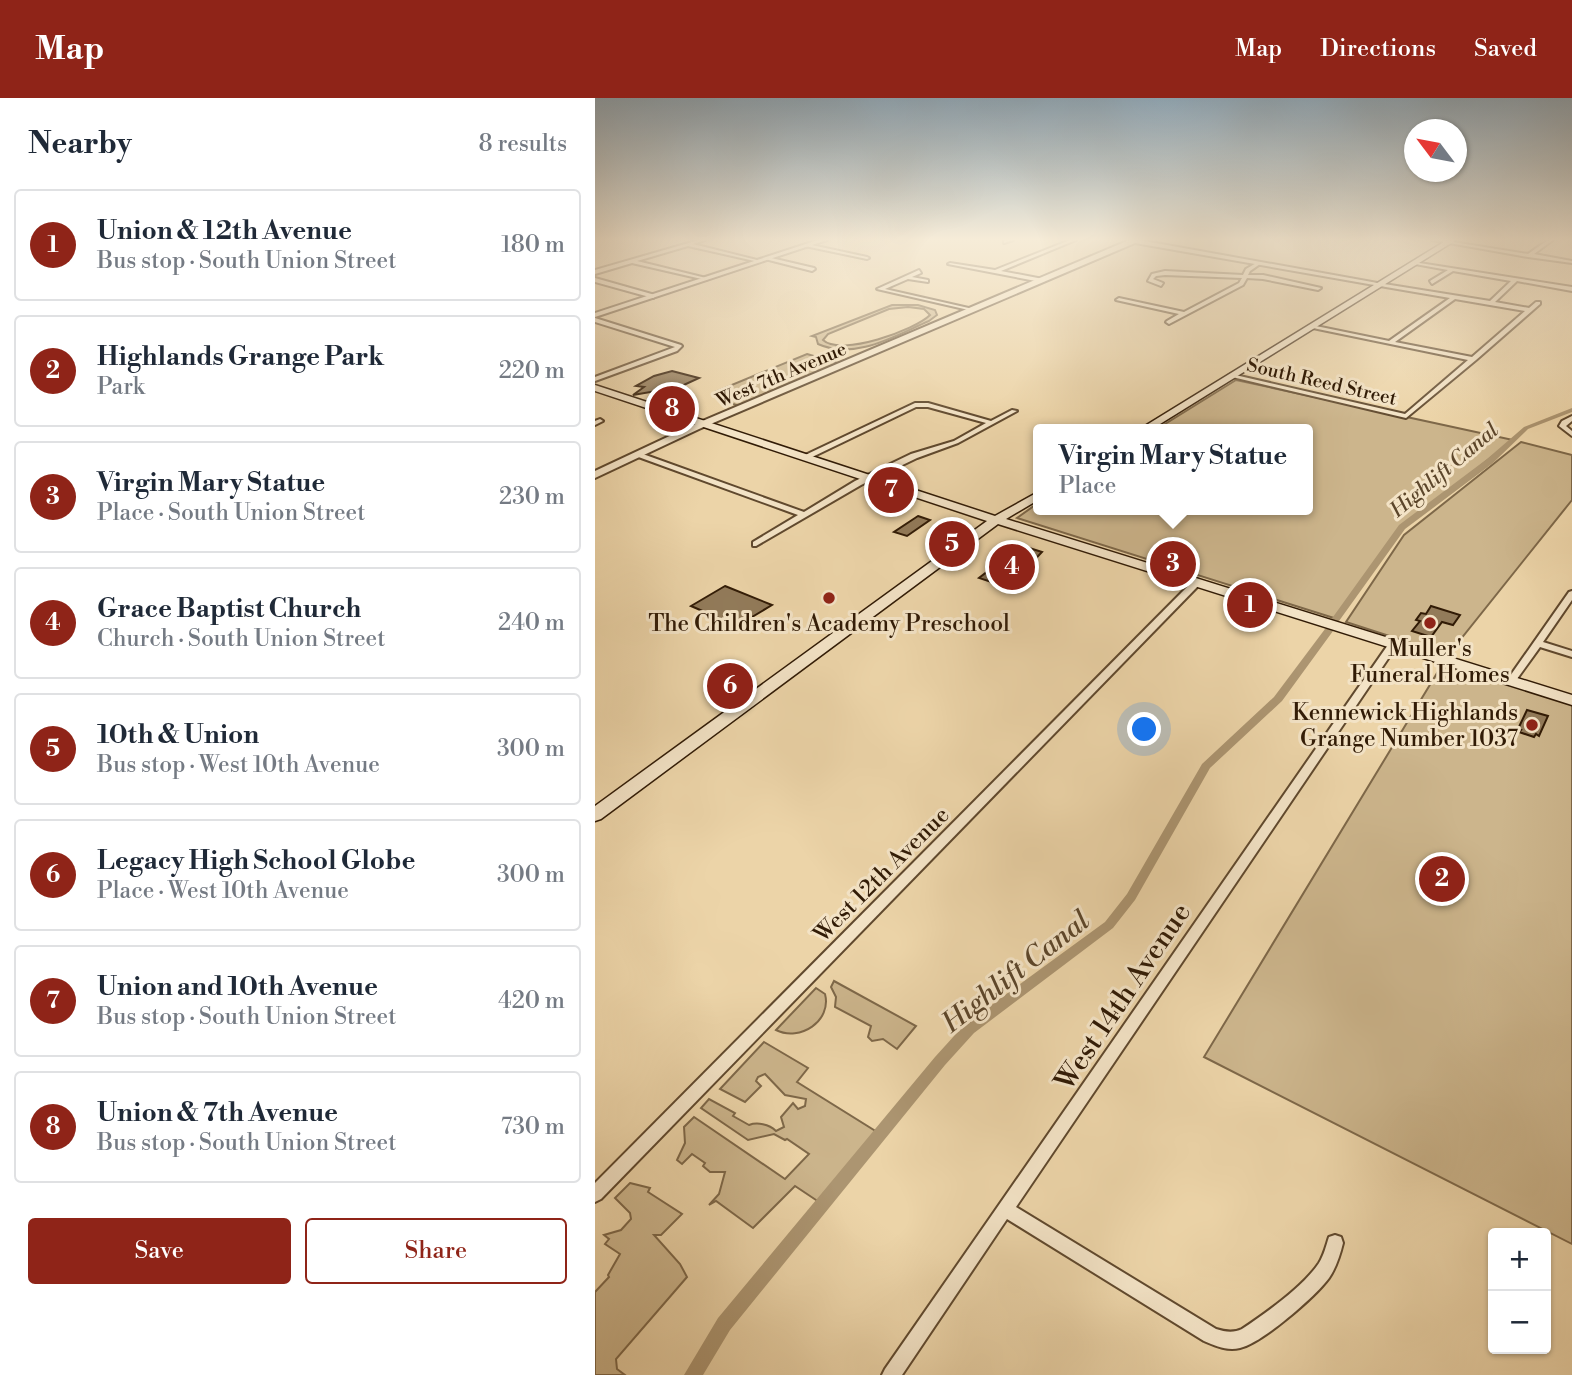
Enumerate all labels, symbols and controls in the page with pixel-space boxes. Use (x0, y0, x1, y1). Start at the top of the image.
text: Map (35, 29, 104, 70)
text: Map (1235, 34, 1282, 64)
text: Directions (1320, 34, 1436, 64)
text: Saved (1474, 34, 1537, 64)
north arrow (1404, 119, 1467, 182)
text: Nearby (28, 125, 132, 163)
text: 8 results (479, 130, 567, 158)
text: Union & 12th Avenue (97, 215, 352, 247)
text: 1 (47, 231, 59, 259)
text: 180 m (501, 231, 565, 259)
text: Bus stop · South Union Street (97, 247, 396, 275)
street label: West 7th Avenue (712, 337, 850, 414)
text: Highlands Grange Park (97, 341, 384, 373)
street label: South Reed Street (1244, 353, 1399, 411)
text: 2 (46, 357, 60, 385)
text: 220 m (499, 357, 565, 385)
text: Park (97, 373, 145, 401)
pin: 8 (649, 383, 695, 435)
water label: Highlift Canal (1384, 418, 1504, 524)
popup (1033, 424, 1313, 515)
text: Virgin Mary Statue (1059, 440, 1287, 472)
pin: 7 (868, 464, 914, 516)
text: Virgin Mary Statue (97, 467, 325, 499)
text: Place (1059, 472, 1116, 500)
text: 3 (46, 483, 60, 511)
text: 230 m (499, 483, 565, 511)
text: Place · South Union Street (97, 499, 365, 527)
pin: 5 (929, 518, 975, 570)
pin: 3 (1150, 538, 1196, 590)
pin: 4 (989, 541, 1035, 593)
pin: 1 (1227, 579, 1273, 631)
marker: The Children's Academy Preschool (821, 590, 837, 606)
text: Grace Baptist Church (97, 593, 361, 625)
text: 4 (45, 609, 61, 637)
text: 240 m (498, 609, 565, 637)
place label: The Children's Academy Preschool (648, 610, 1010, 638)
marker: Muller's Funeral Homes (1422, 615, 1438, 631)
text: Church · South Union Street (97, 625, 385, 653)
place label: Muller's Funeral Homes (1350, 635, 1510, 689)
pin: 6 (707, 660, 753, 712)
place label: Kennewick Highlands Grange Number 1037 (1292, 699, 1518, 753)
your location (1127, 712, 1161, 746)
marker: Kennewick Highlands Grange Number 1037 (1524, 717, 1540, 733)
text: 10th & Union (97, 719, 259, 751)
text: 5 (46, 735, 60, 763)
text: 300 m (497, 735, 565, 763)
text: Bus stop · West 10th Avenue (97, 751, 380, 779)
street label: West 12th Avenue (807, 801, 955, 949)
text: Legacy High School Globe (97, 845, 415, 877)
pin: 2 (1419, 853, 1465, 905)
text: 6 (46, 861, 60, 889)
text: 300 m (497, 861, 565, 889)
text: Place · West 10th Avenue (97, 877, 349, 905)
street label: West 14th Avenue (1047, 896, 1199, 1098)
water label: Highlift Canal (934, 904, 1097, 1041)
text: Union and 10th Avenue (97, 971, 378, 1003)
text: 7 (46, 987, 60, 1015)
text: 420 m (498, 987, 565, 1015)
text: Bus stop · South Union Street (97, 1003, 396, 1031)
text: Union & 7th Avenue (97, 1097, 338, 1129)
text: 8 (46, 1113, 60, 1141)
text: 730 m (501, 1113, 565, 1141)
text: Bus stop · South Union Street (97, 1129, 396, 1157)
button: Save (28, 1218, 291, 1284)
button: Share (305, 1218, 567, 1284)
map controls (1488, 1228, 1551, 1354)
button: + (1488, 1228, 1551, 1291)
button: − (1488, 1291, 1551, 1354)

